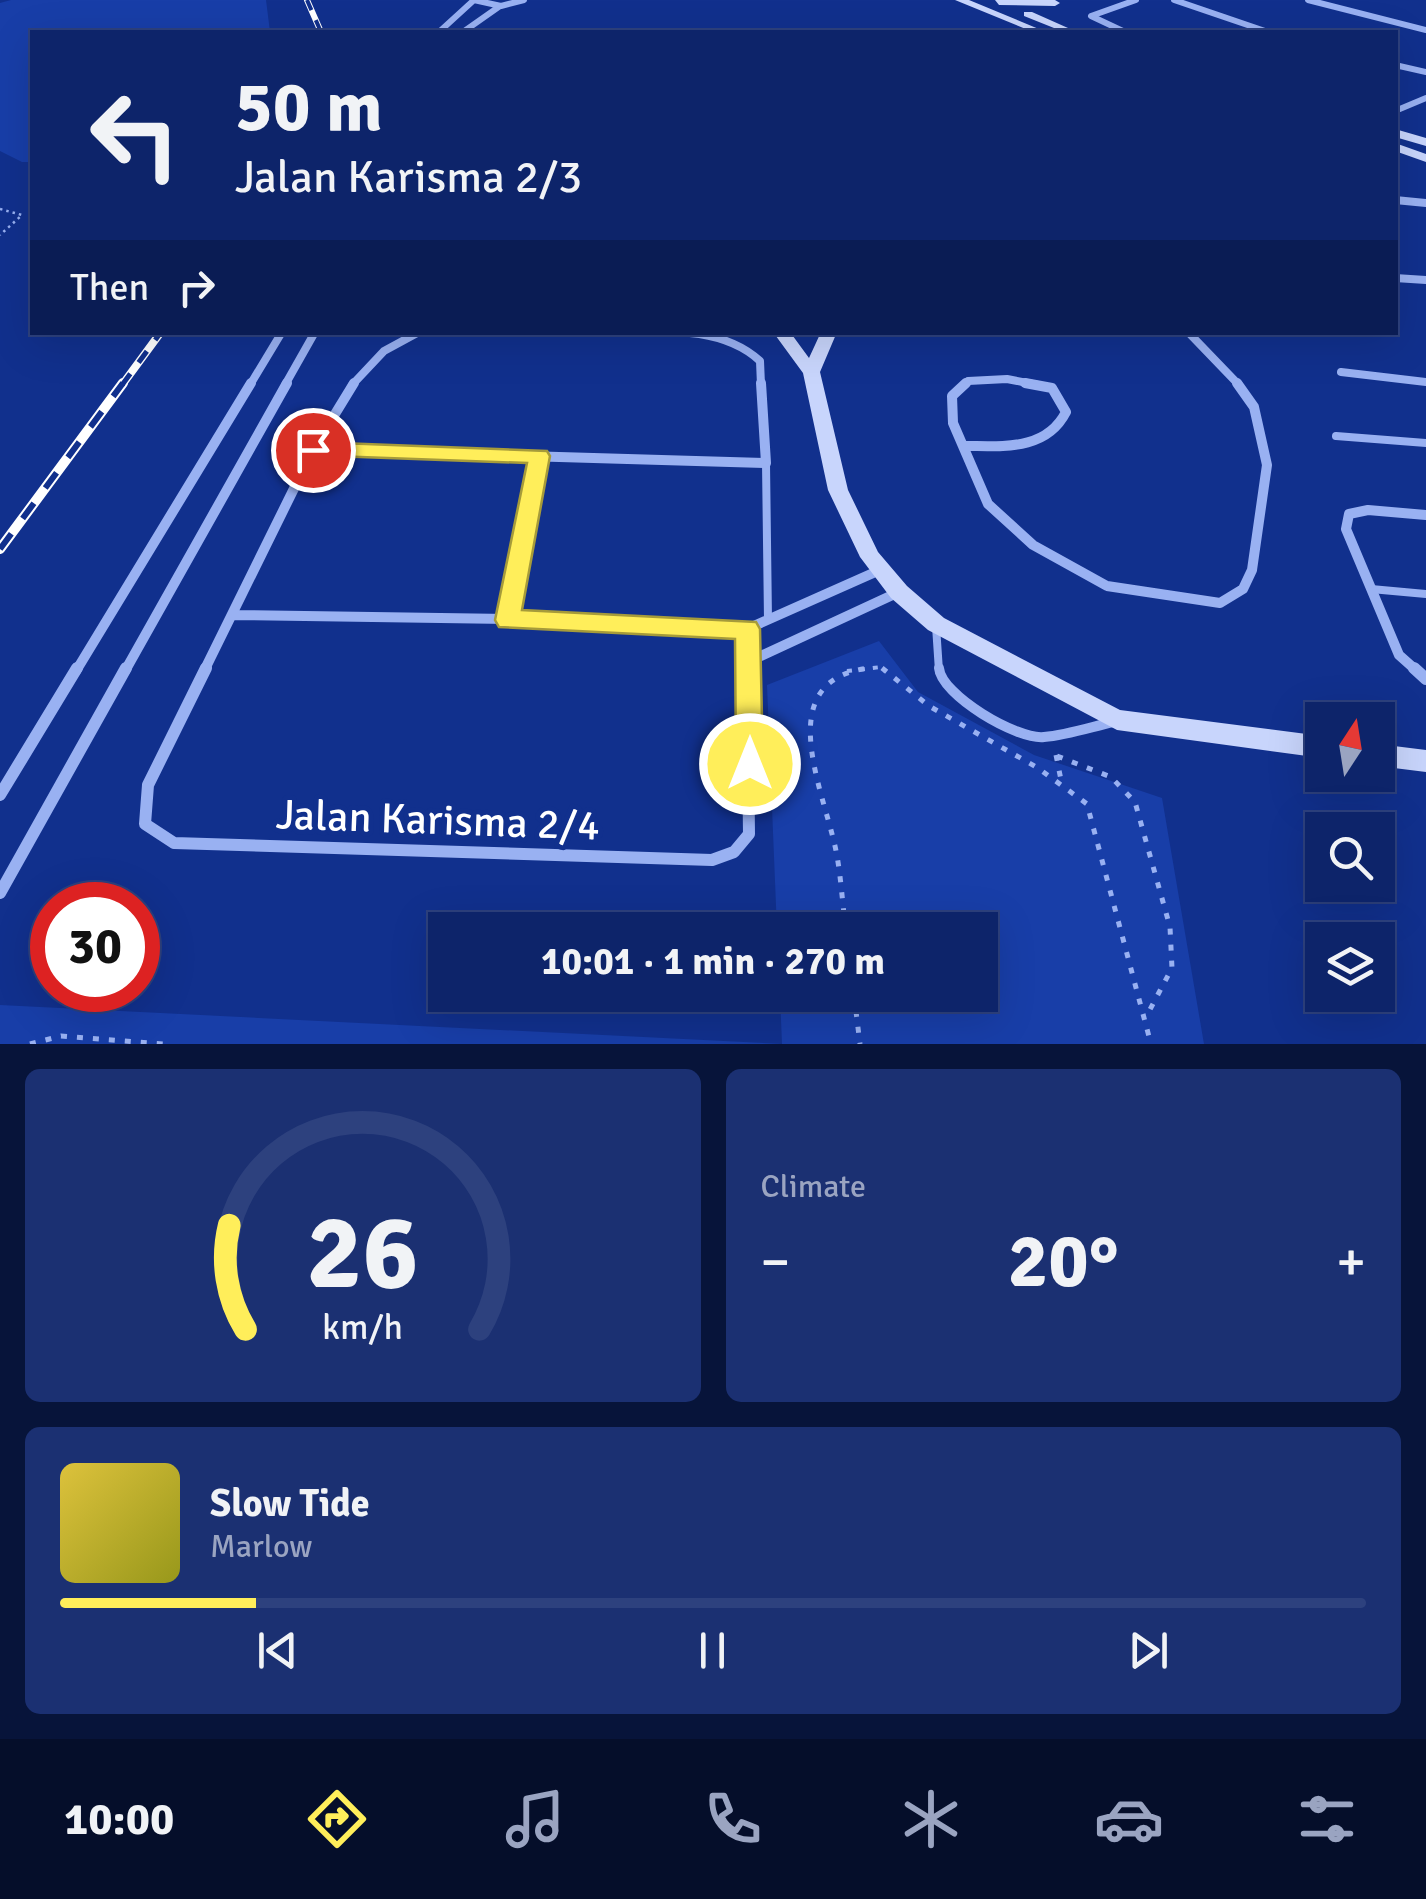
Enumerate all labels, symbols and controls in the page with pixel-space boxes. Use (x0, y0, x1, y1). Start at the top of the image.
text: 50 m (235, 64, 383, 150)
icon: left (70, 70, 200, 200)
text: Jalan Karisma 2/3 (235, 150, 582, 205)
icon: right (169, 260, 224, 315)
text: Then (70, 264, 149, 311)
pin (271, 408, 356, 493)
icon: arrive (286, 423, 341, 478)
north arrow (1305, 702, 1395, 792)
map controls (1305, 702, 1395, 1012)
position arrow (698, 712, 802, 816)
street label: Jalan Karisma 2/4 (275, 789, 601, 852)
button: search (1305, 812, 1395, 902)
speed limit sign: 30 (30, 882, 160, 1012)
button: layers (1305, 922, 1395, 1012)
text: 10:01 · 1 min · 270 m (541, 938, 885, 985)
text: Climate (761, 1167, 866, 1206)
text: 26 (307, 1189, 419, 1317)
text: 20° (1008, 1215, 1119, 1308)
text: − (761, 1228, 790, 1296)
text: + (1336, 1228, 1366, 1296)
text: km/h (322, 1305, 403, 1349)
text: Slow Tide (210, 1480, 370, 1527)
text: Marlow (210, 1527, 312, 1566)
icon: previous (250, 1623, 305, 1678)
icon: pause (685, 1623, 740, 1678)
icon: next (1121, 1623, 1176, 1678)
icon: directions (302, 1784, 372, 1854)
icon: music (500, 1784, 570, 1854)
icon: phone (698, 1784, 768, 1854)
icon: climate (896, 1784, 966, 1854)
icon: car (1094, 1784, 1164, 1854)
icon: filters (1292, 1784, 1362, 1854)
text: 10:00 (64, 1792, 174, 1847)

